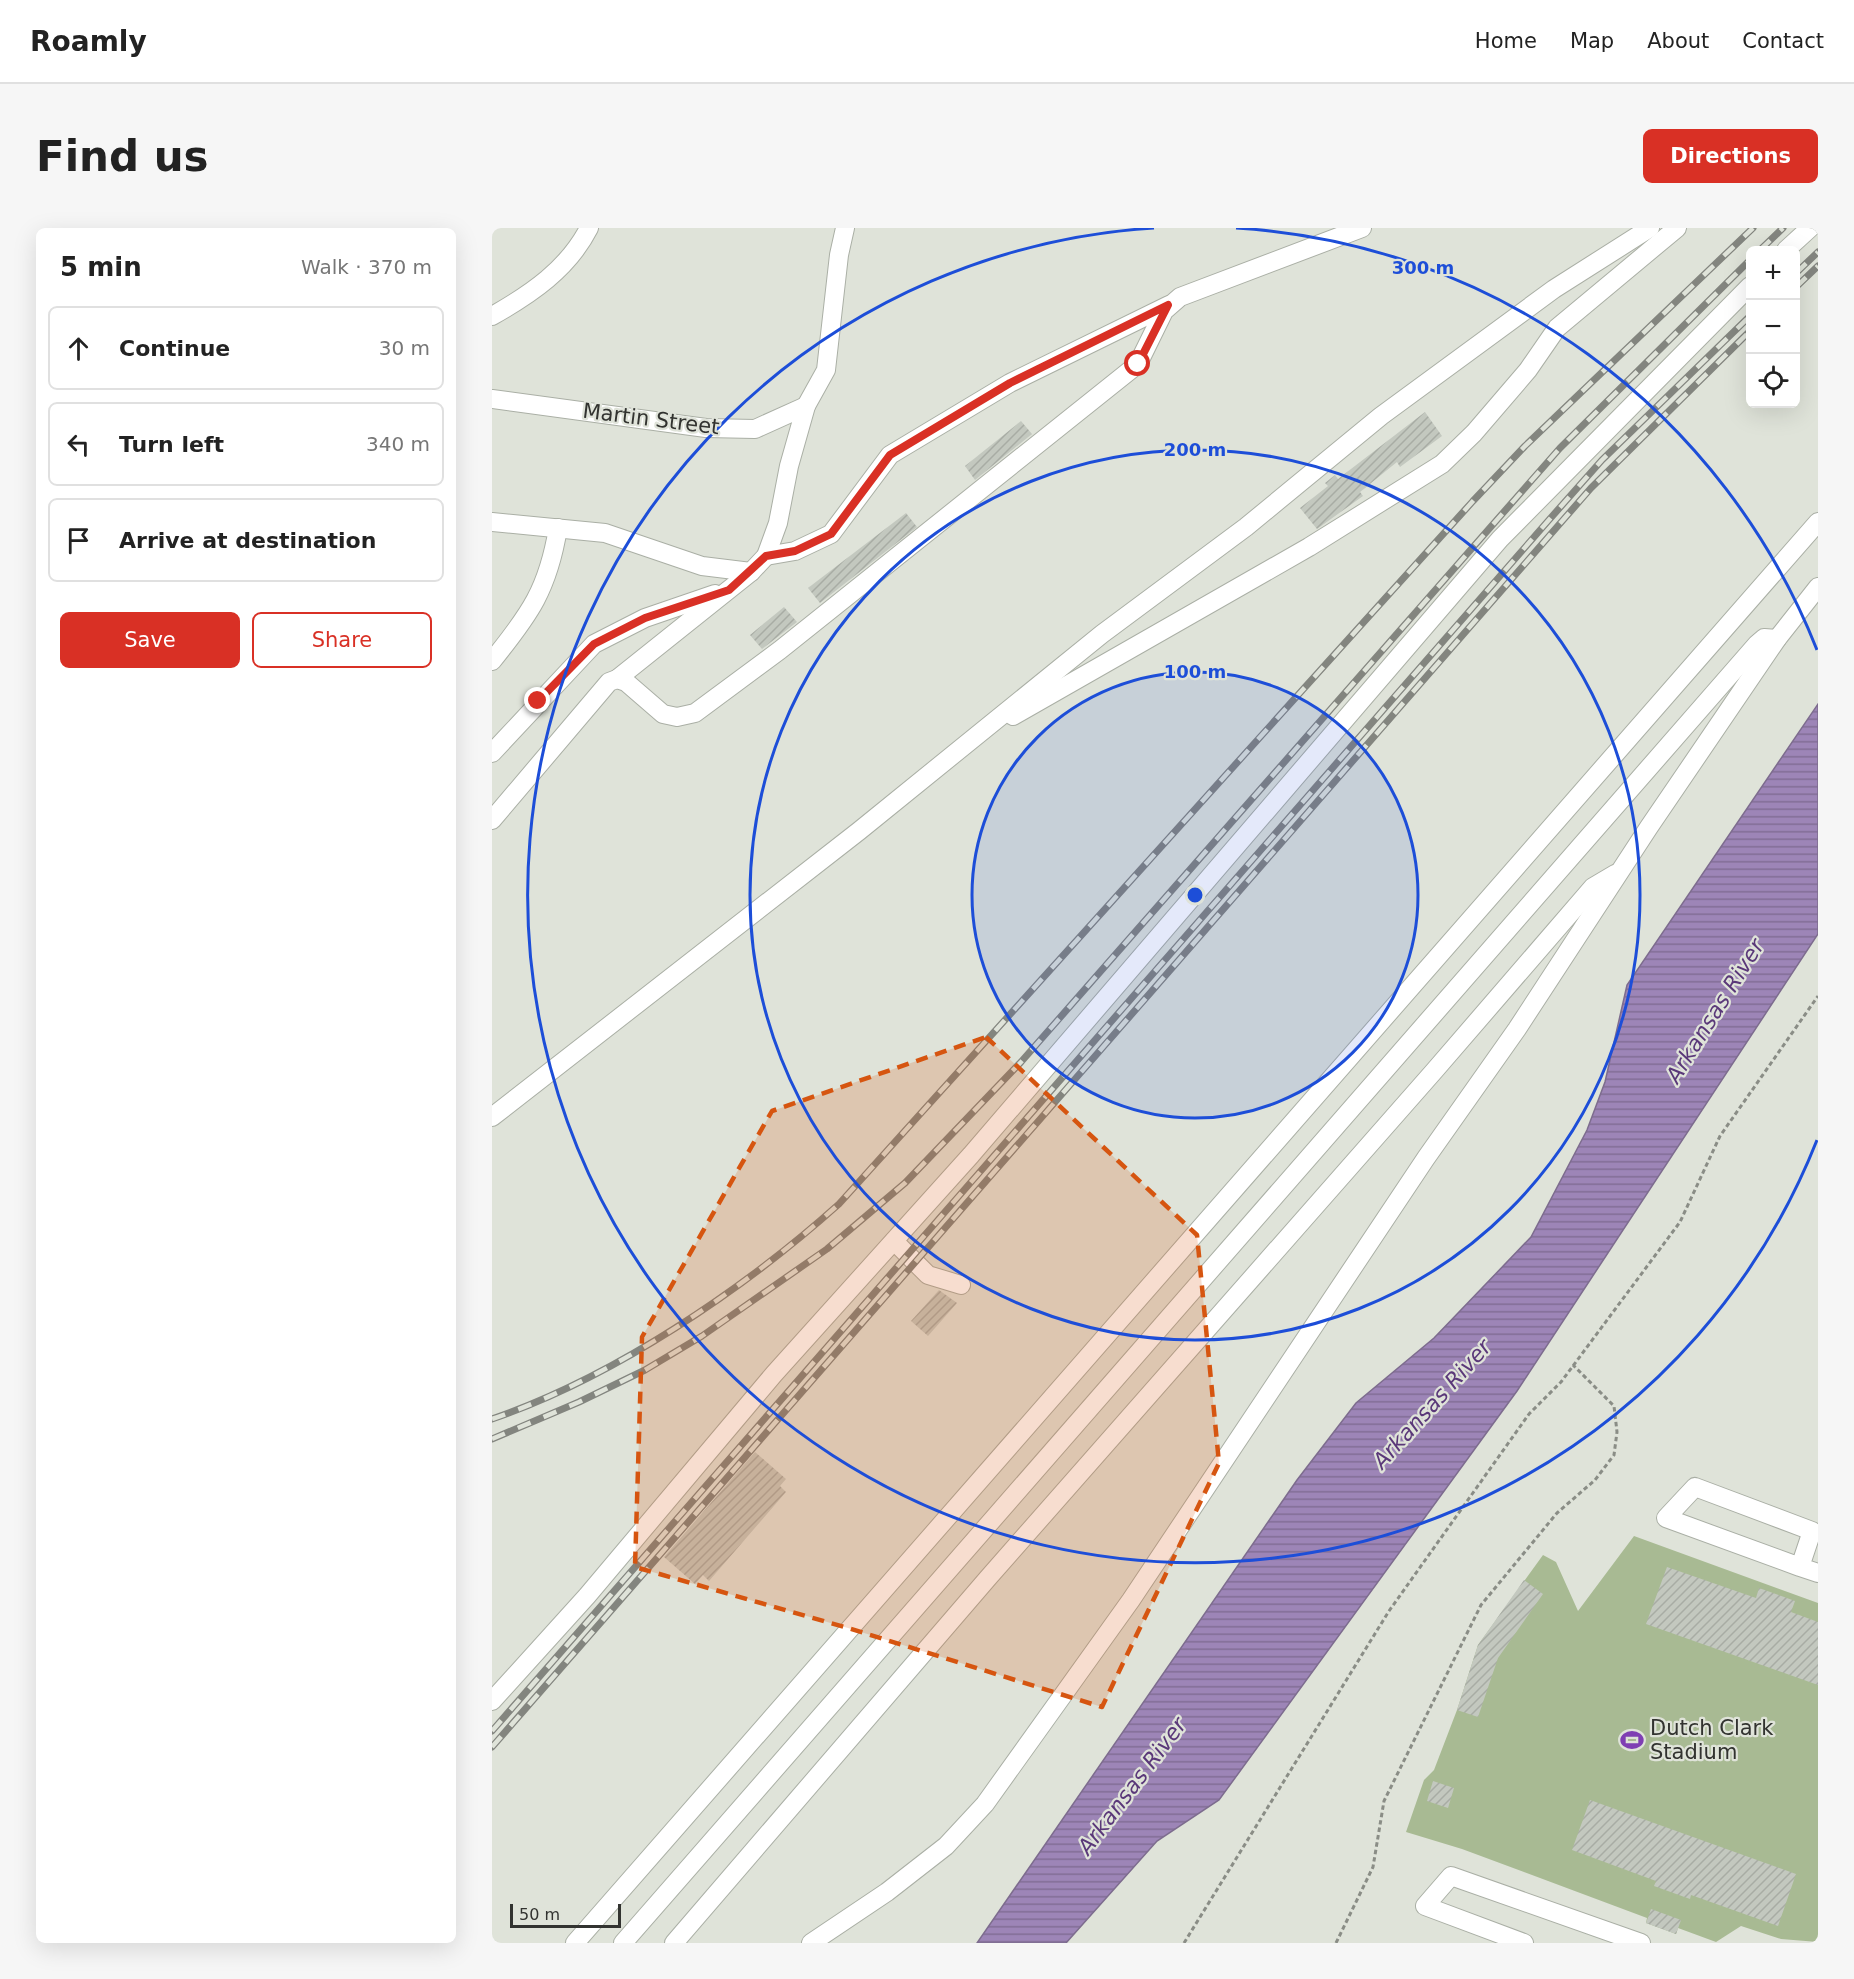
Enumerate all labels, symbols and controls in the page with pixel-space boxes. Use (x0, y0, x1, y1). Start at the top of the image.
text: Roamly (30, 25, 147, 58)
text: Home (1475, 29, 1537, 53)
text: Map (1570, 29, 1614, 53)
text: About (1647, 29, 1709, 53)
text: Contact (1742, 29, 1824, 53)
button: Directions (1643, 129, 1818, 183)
text: Find us (36, 132, 209, 181)
map controls (1746, 246, 1800, 408)
button: + (1746, 246, 1800, 300)
text: 5 min (60, 252, 142, 282)
text: Walk · 370 m (301, 255, 432, 279)
text: 300 m (1392, 257, 1454, 278)
button: − (1746, 300, 1800, 354)
icon: ahead (62, 332, 95, 365)
text: Continue (119, 336, 230, 361)
text: 30 m (379, 336, 430, 360)
route start (1124, 350, 1150, 376)
button: locate (1746, 354, 1800, 408)
street label: Martin Street (581, 399, 721, 439)
icon: left (62, 428, 95, 461)
text: Turn left (119, 432, 224, 457)
text: 340 m (366, 432, 430, 456)
text: 200 m (1164, 439, 1226, 460)
icon: arrive (62, 524, 95, 557)
text: Arrive at destination (119, 528, 376, 553)
button: Save (60, 612, 240, 668)
button: Share (252, 612, 432, 668)
text: 100 m (1164, 661, 1226, 682)
route end (524, 687, 550, 713)
centre of rings (1185, 885, 1205, 905)
water label: Arkansas River (1660, 933, 1770, 1089)
water label: Arkansas River (1366, 1333, 1498, 1475)
water label: Arkansas River (1071, 1711, 1193, 1861)
place label: Dutch Clark Stadium (1650, 1716, 1774, 1764)
sports icon: Dutch Clark Stadium (1619, 1727, 1645, 1753)
scale bar (510, 1901, 621, 1928)
text: 50 m (519, 1905, 560, 1924)

